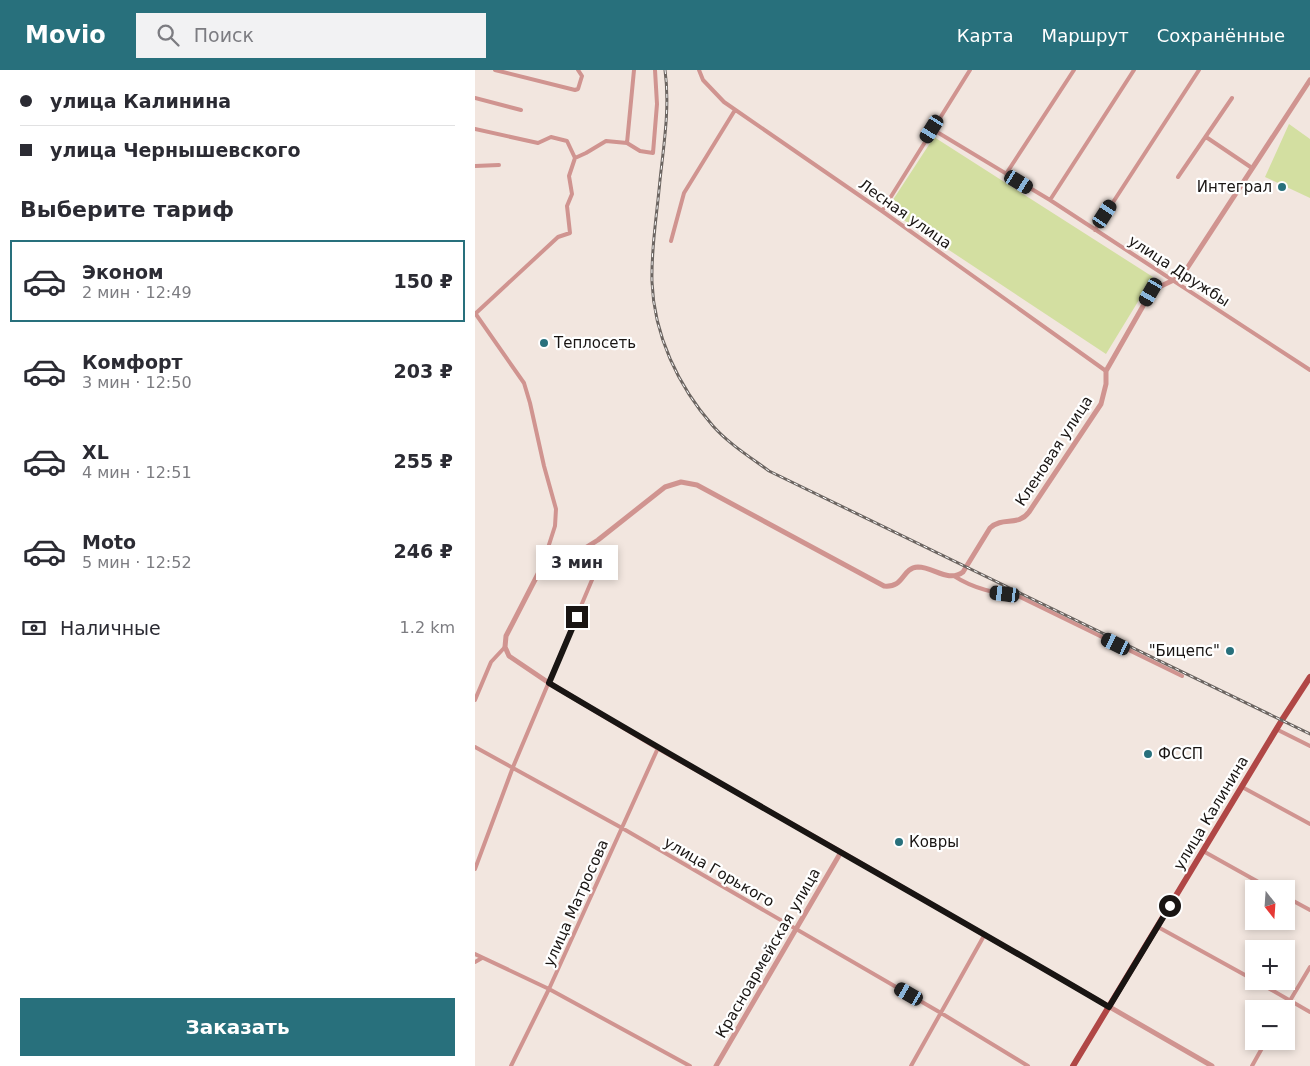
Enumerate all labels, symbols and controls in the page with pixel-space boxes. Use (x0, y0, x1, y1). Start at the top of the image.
search box (136, 13, 486, 58)
text: Movio (25, 21, 106, 49)
icon: search (154, 21, 182, 49)
text: Поиск (194, 24, 254, 46)
text: Карта (957, 25, 1014, 46)
text: Маршрут (1042, 25, 1129, 46)
text: Сохранённые (1157, 25, 1285, 46)
text: улица Калинина (50, 90, 231, 112)
car (917, 112, 946, 146)
text: улица Чернышевского (50, 139, 301, 161)
car (1002, 168, 1035, 196)
street label: Лесная улица (855, 175, 955, 253)
place label: Интеграл (1197, 178, 1272, 196)
marker: Интеграл (1276, 181, 1288, 193)
text: Выберите тариф (20, 197, 234, 222)
car (1090, 197, 1119, 231)
street label: улица Дружбы (1125, 232, 1233, 310)
icon: car (22, 259, 67, 304)
text: Эконом (82, 261, 164, 283)
text: 150 ₽ (394, 270, 453, 292)
car (1137, 275, 1164, 309)
text: 2 мин · 12:49 (82, 283, 192, 302)
place label: Теплосеть (553, 334, 636, 352)
marker: Теплосеть (538, 337, 550, 349)
icon: car (22, 349, 67, 394)
text: Комфорт (82, 351, 183, 373)
text: 203 ₽ (394, 360, 453, 382)
text: 3 мин · 12:50 (82, 373, 192, 392)
street label: Кленовая улица (1012, 392, 1096, 510)
icon: car (22, 439, 67, 484)
text: XL (82, 441, 109, 463)
text: 255 ₽ (394, 450, 453, 472)
text: 4 мин · 12:51 (82, 463, 192, 482)
icon: car (22, 529, 67, 574)
text: Moto (82, 531, 136, 553)
text: 246 ₽ (394, 540, 453, 562)
callout: 3 мин (536, 544, 618, 580)
text: 5 мин · 12:52 (82, 553, 192, 572)
text: 3 мин (551, 553, 603, 572)
car (989, 585, 1020, 603)
route end (566, 606, 588, 628)
icon: cash (20, 614, 48, 642)
text: Наличные (60, 617, 161, 639)
text: 1.2 km (400, 618, 455, 637)
car (1099, 631, 1132, 657)
place label: "Бицепс" (1149, 642, 1220, 660)
marker: "Бицепс" (1224, 645, 1236, 657)
place label: ФССП (1158, 745, 1203, 763)
marker: ФССП (1142, 748, 1154, 760)
street label: улица Калинина (1170, 753, 1252, 873)
street label: улица Горького (661, 833, 777, 911)
place label: Ковры (909, 833, 959, 851)
marker: Ковры (893, 836, 905, 848)
street label: улица Матросова (540, 837, 612, 969)
street label: Красноармейская улица (712, 865, 824, 1041)
north arrow (1245, 880, 1295, 930)
map controls (1245, 880, 1295, 1050)
route start (1159, 895, 1181, 917)
button: + (1245, 940, 1295, 990)
car (892, 980, 925, 1008)
button: Заказать (20, 998, 455, 1056)
button: − (1245, 1000, 1295, 1050)

